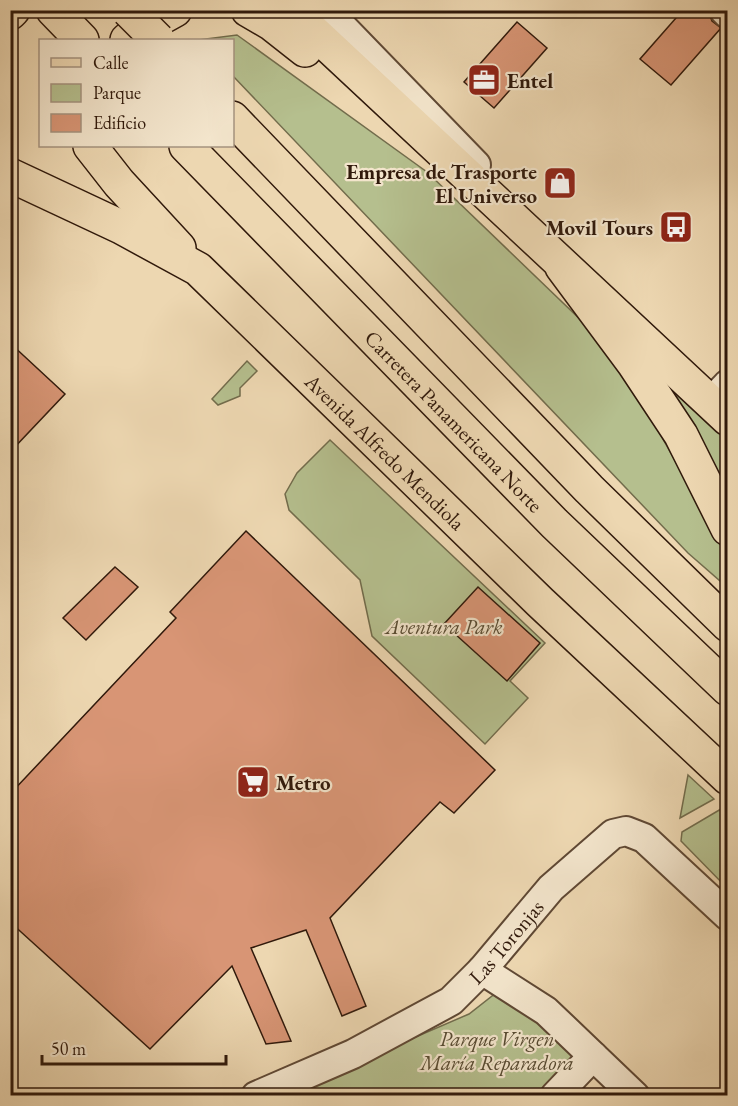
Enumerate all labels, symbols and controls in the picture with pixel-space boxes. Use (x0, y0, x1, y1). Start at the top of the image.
legend (39, 39, 234, 147)
text: Calle (93, 51, 129, 74)
office icon: Entel (466, 62, 502, 98)
place label: Entel (507, 67, 553, 94)
text: Parque (93, 81, 141, 104)
text: Edificio (93, 111, 146, 134)
place label: Empresa de Trasporte El Universo (346, 158, 537, 209)
shop icon: Empresa de Trasporte El Universo (542, 165, 578, 201)
bus stop icon: Movil Tours (658, 209, 694, 245)
place label: Movil Tours (546, 214, 653, 241)
street label: Carretera Panamericana Norte (359, 324, 549, 518)
street label: Avenida Alfredo Mendiola (299, 367, 472, 536)
park label: Aventura Park (383, 613, 503, 640)
supermarket icon: Metro (235, 764, 271, 800)
place label: Metro (276, 769, 331, 796)
street label: Las Toronjas (462, 894, 549, 990)
park label: Parque Virgen María Reparadora (418, 1025, 574, 1076)
scale bar (42, 1028, 226, 1066)
text: 50 m (51, 1037, 86, 1060)

